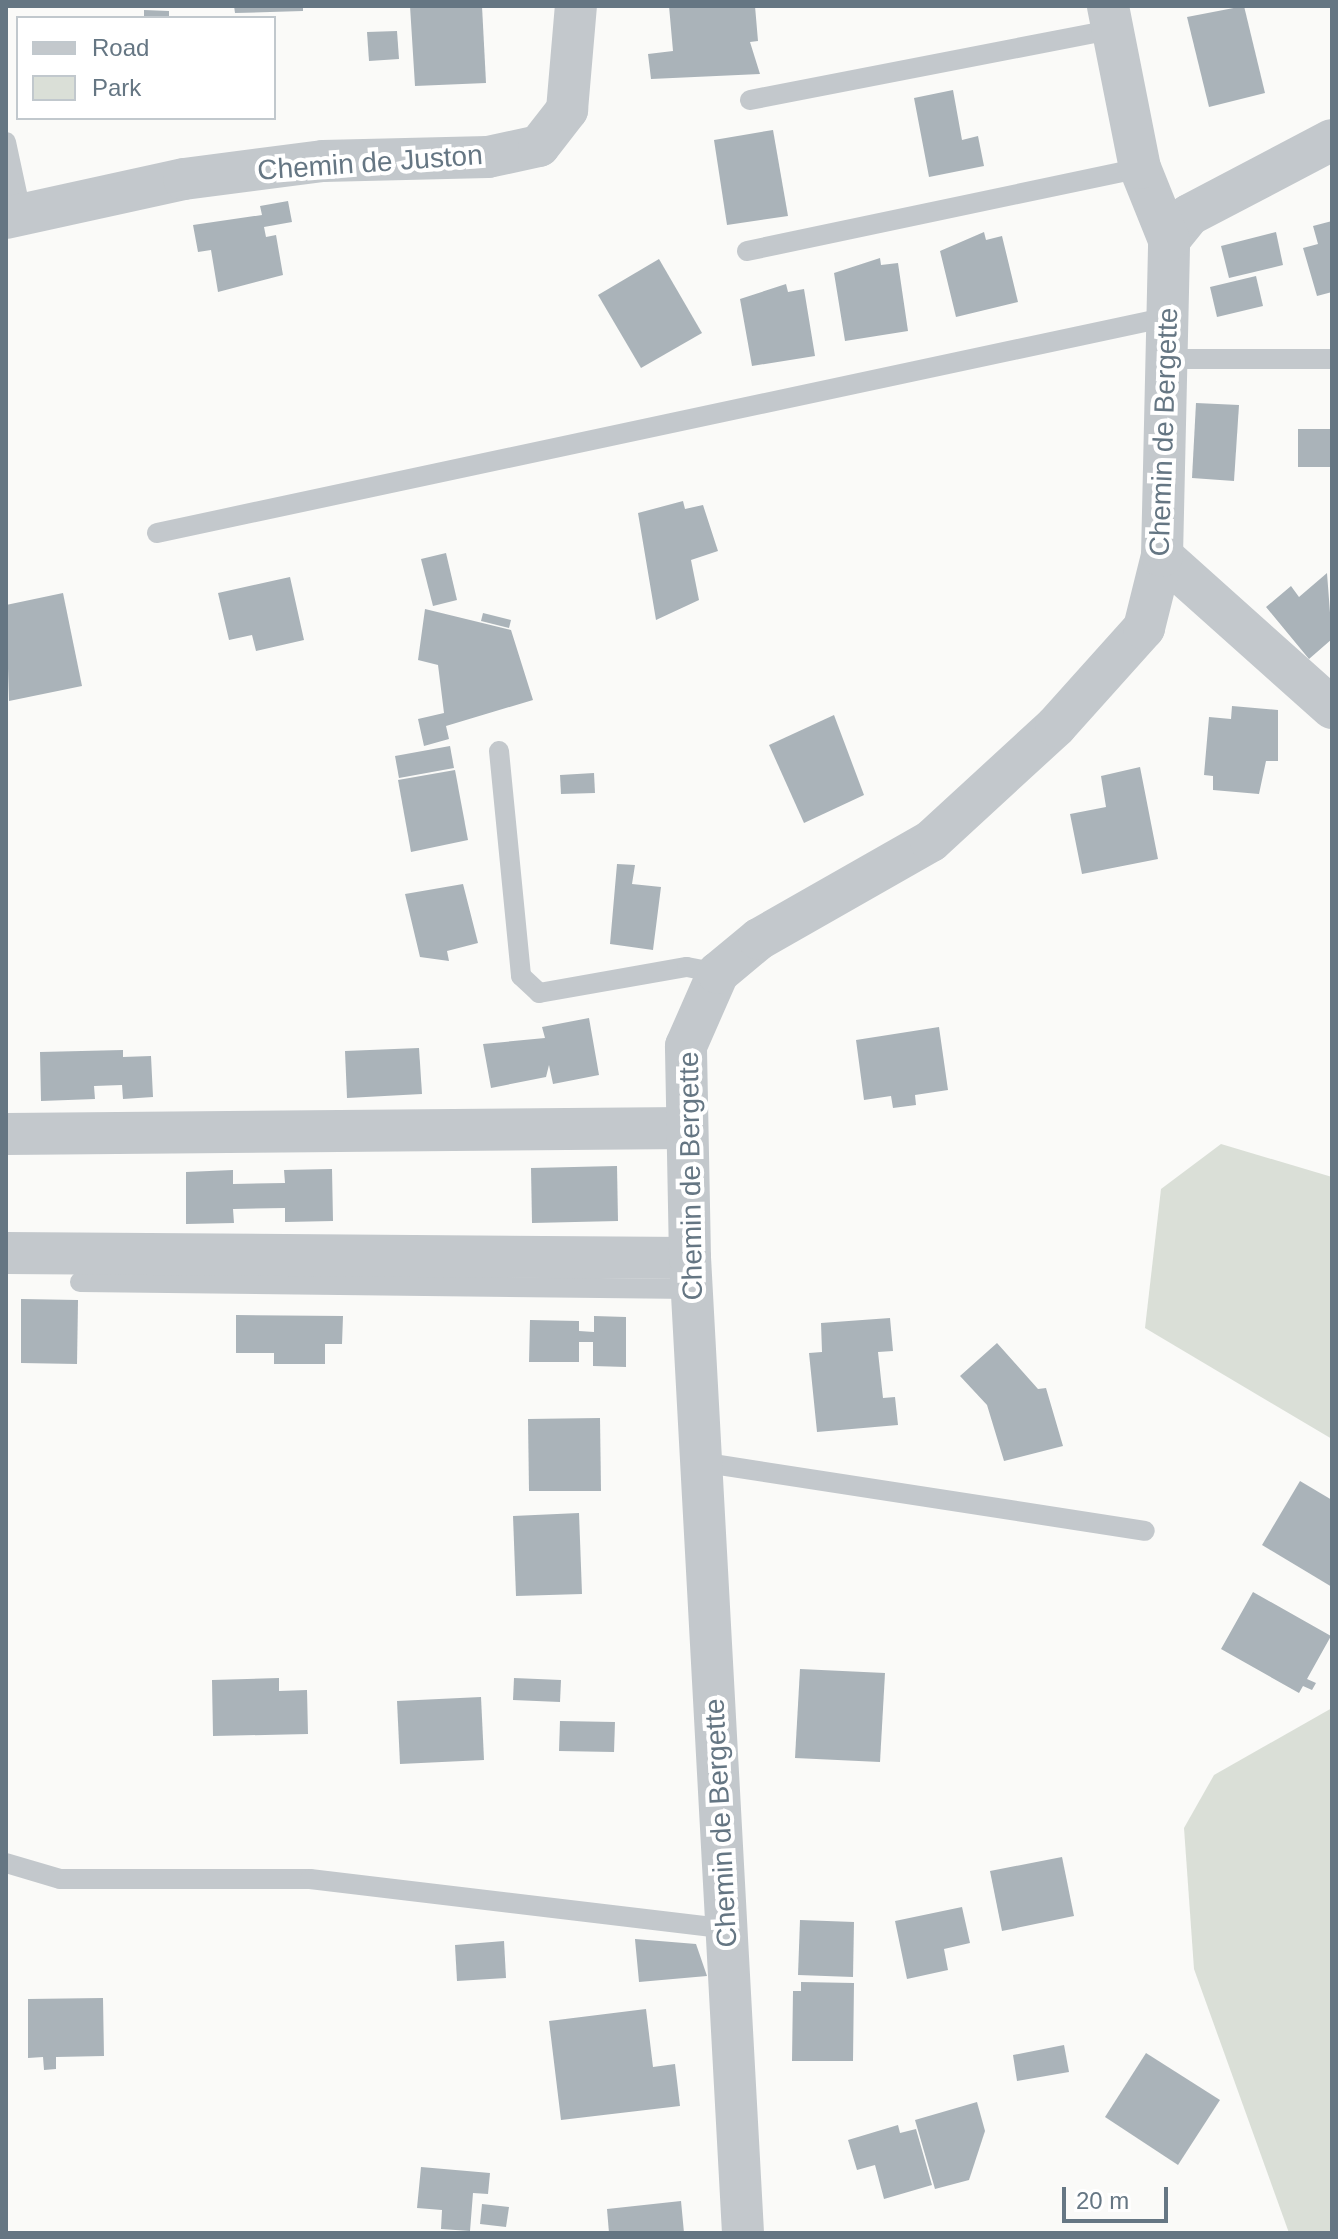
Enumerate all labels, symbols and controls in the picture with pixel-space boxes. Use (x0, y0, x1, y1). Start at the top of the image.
legend (16, 16, 276, 120)
text: Road (92, 34, 149, 61)
text: Park (92, 74, 141, 101)
street label: Chemin de Juston (256, 138, 484, 188)
street label: Chemin de Bergette (1143, 307, 1185, 557)
street label: Chemin de Bergette (672, 1051, 710, 1301)
street label: Chemin de Bergette (698, 1698, 744, 1948)
scale bar (1066, 2171, 1172, 2221)
text: 20 m (1076, 2187, 1129, 2214)

